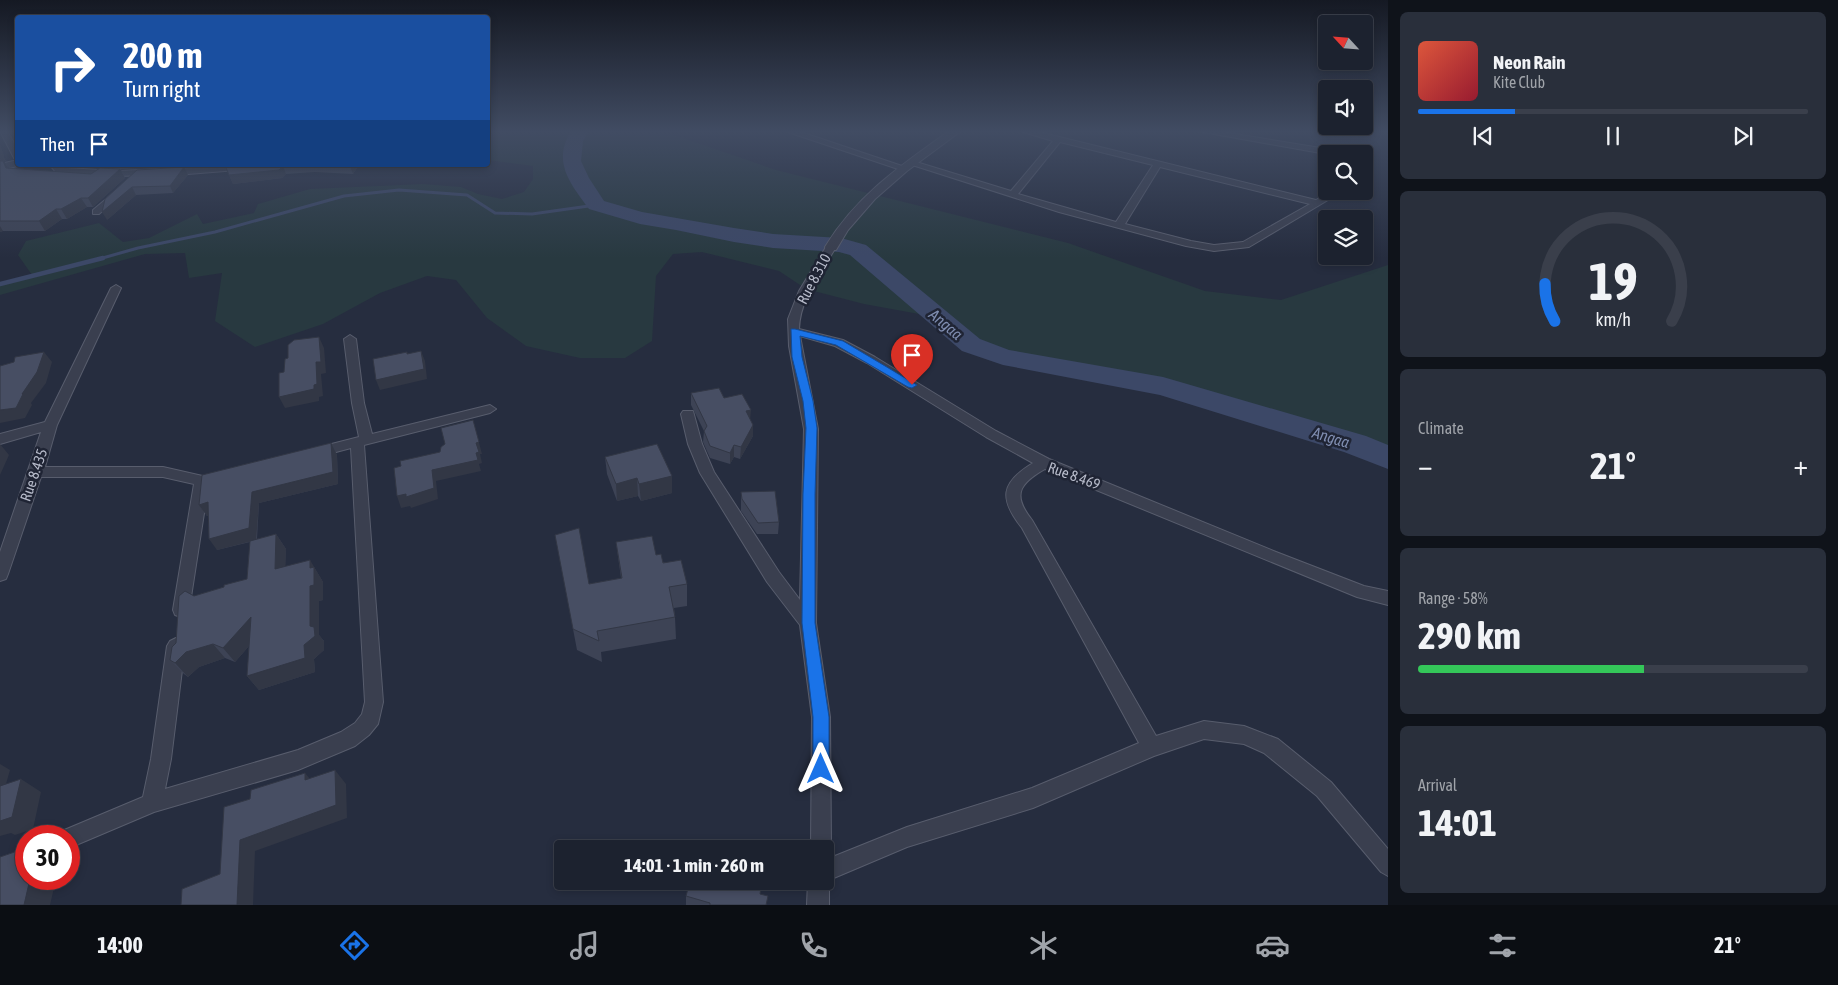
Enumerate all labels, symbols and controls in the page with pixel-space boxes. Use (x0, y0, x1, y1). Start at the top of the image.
north arrow (1318, 15, 1372, 70)
map controls (1318, 15, 1373, 265)
icon: right (40, 35, 105, 100)
text: 200 m (123, 35, 202, 75)
text: Neon Rain (1493, 51, 1565, 73)
text: Kite Club (1493, 73, 1545, 91)
text: Turn right (123, 76, 200, 102)
button: sound (1318, 80, 1373, 135)
icon: previous (1469, 122, 1497, 150)
icon: pause (1599, 122, 1627, 150)
icon: next (1729, 122, 1757, 150)
icon: arrive (85, 130, 113, 158)
text: Then (40, 133, 75, 155)
button: search (1318, 145, 1373, 200)
button: layers (1318, 210, 1373, 265)
street label: Rue 8.310 (793, 251, 834, 307)
text: 19 (1589, 251, 1637, 311)
water label: Angaa (924, 304, 967, 344)
text: km/h (1595, 309, 1631, 330)
pin (891, 334, 933, 385)
icon: arrive (898, 341, 926, 369)
text: Climate (1418, 419, 1464, 437)
water label: Angaa (1309, 423, 1352, 452)
text: 21° (1590, 444, 1636, 487)
street label: Rue 8.435 (17, 446, 50, 503)
text: − (1418, 449, 1433, 481)
text: + (1793, 449, 1808, 481)
street label: Rue 8.469 (1046, 458, 1103, 493)
text: Range · 58% (1418, 589, 1488, 607)
text: 290 km (1418, 614, 1521, 657)
position arrow (794, 742, 846, 794)
text: Arrival (1418, 776, 1457, 794)
text: 14:01 (1418, 801, 1497, 844)
speed limit sign: 30 (15, 825, 80, 890)
text: 14:01 · 1 min · 260 m (624, 854, 764, 876)
icon: directions (337, 928, 372, 963)
icon: music (567, 928, 602, 963)
icon: phone (796, 928, 831, 963)
icon: climate (1026, 928, 1061, 963)
icon: car (1255, 928, 1290, 963)
icon: filters (1485, 928, 1520, 963)
text: 14:00 (97, 932, 143, 958)
text: 21° (1714, 932, 1741, 958)

